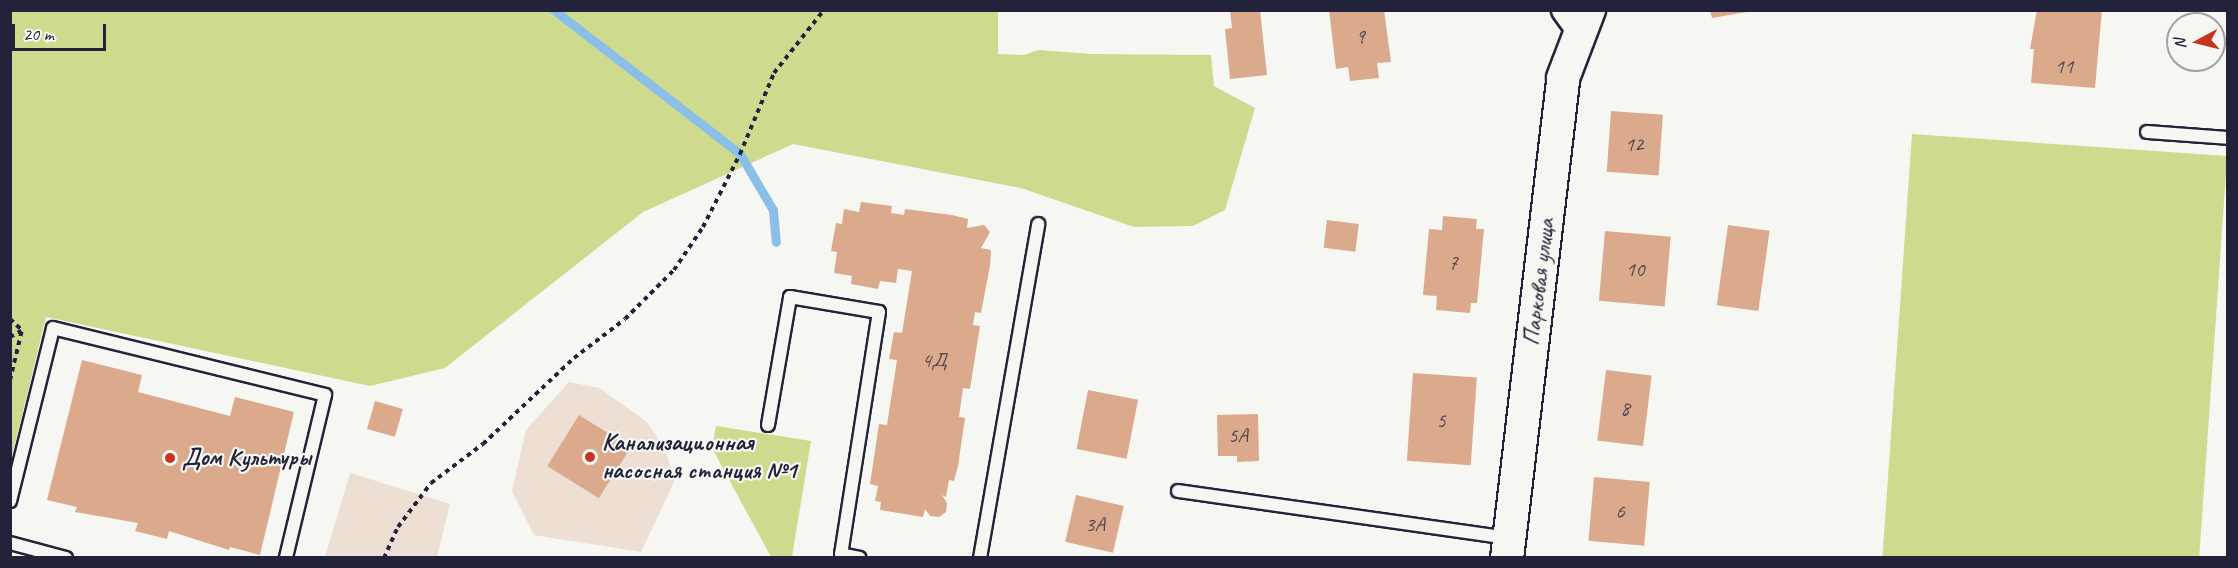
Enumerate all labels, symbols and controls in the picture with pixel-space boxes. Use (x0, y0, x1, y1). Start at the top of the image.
scale bar (15, 12, 110, 50)
north arrow (2166, 12, 2226, 72)
text: 20 m (23, 23, 54, 45)
house number: 9 (1355, 23, 1365, 49)
text: N (2170, 38, 2191, 50)
house number: 11 (2055, 53, 2073, 79)
house number: 12 (1625, 131, 1643, 157)
street label: Парковая улица (1517, 216, 1561, 348)
house number: 7 (1448, 249, 1458, 275)
house number: 10 (1626, 256, 1644, 282)
house number: 4Д (922, 347, 946, 373)
house number: 8 (1620, 395, 1630, 421)
house number: 5 (1436, 407, 1446, 433)
house number: 5А (1228, 422, 1248, 448)
place label: Канализационная насосная станция №1 (602, 429, 800, 485)
place label: Дом Культуры (182, 444, 309, 472)
marker: Канализационная насосная станция №1 (583, 450, 597, 464)
marker: Дом Культуры (163, 451, 177, 465)
house number: 6 (1615, 498, 1625, 524)
house number: 3А (1085, 511, 1105, 537)

